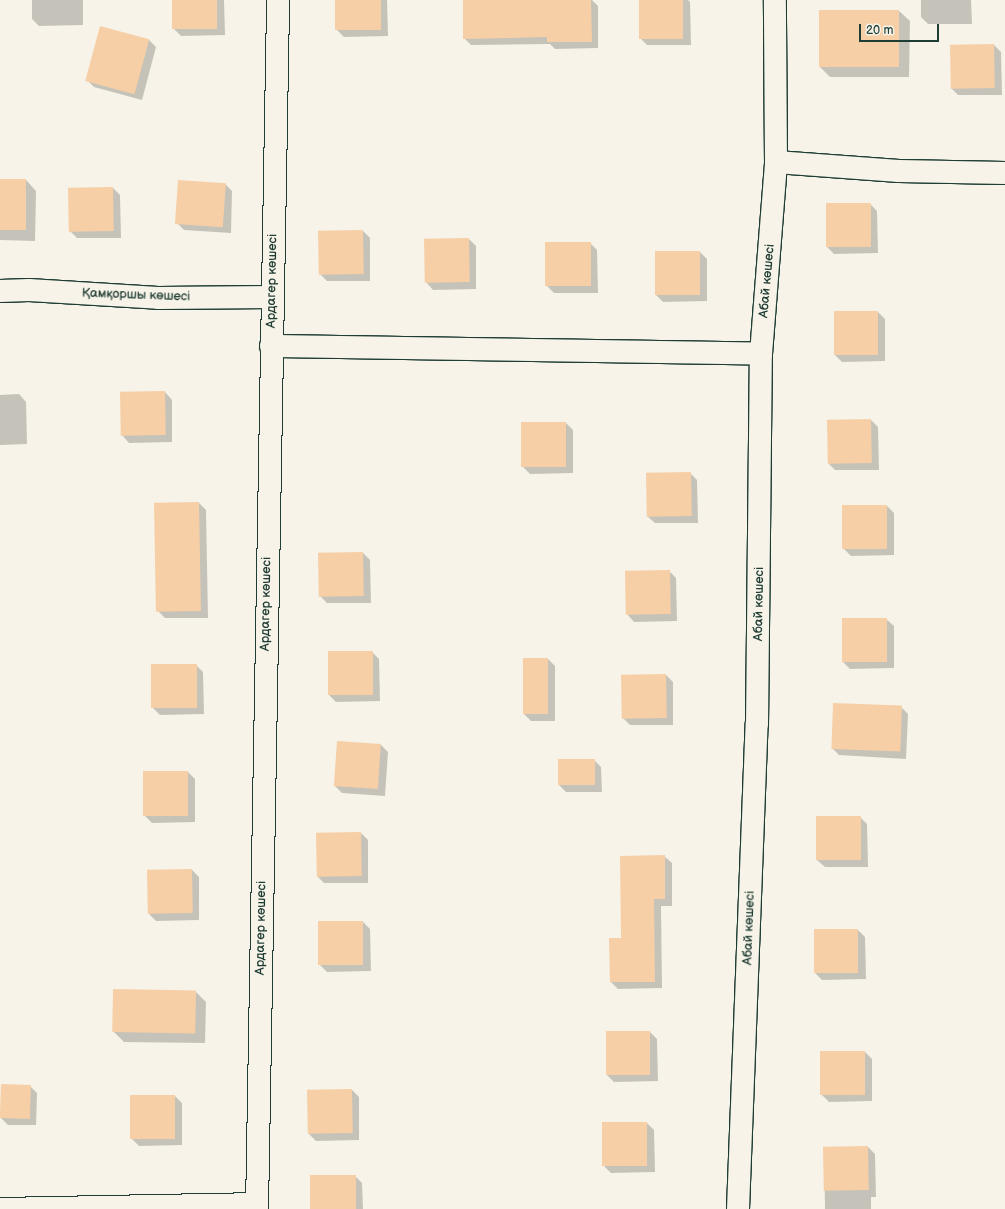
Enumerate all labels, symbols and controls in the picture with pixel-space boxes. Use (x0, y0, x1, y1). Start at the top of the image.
scale bar (861, 16, 941, 42)
text: 20 m (866, 23, 893, 38)
street label: Ардагер көшесі (263, 234, 281, 328)
street label: Абай көшесі (756, 243, 778, 319)
street label: Қамқоршы көшесі (81, 285, 191, 305)
street label: Ардагер көшесі (257, 557, 275, 651)
street label: Абай көшесі (751, 567, 767, 641)
street label: Ардагер көшесі (252, 881, 270, 975)
street label: Абай көшесі (740, 891, 758, 965)

